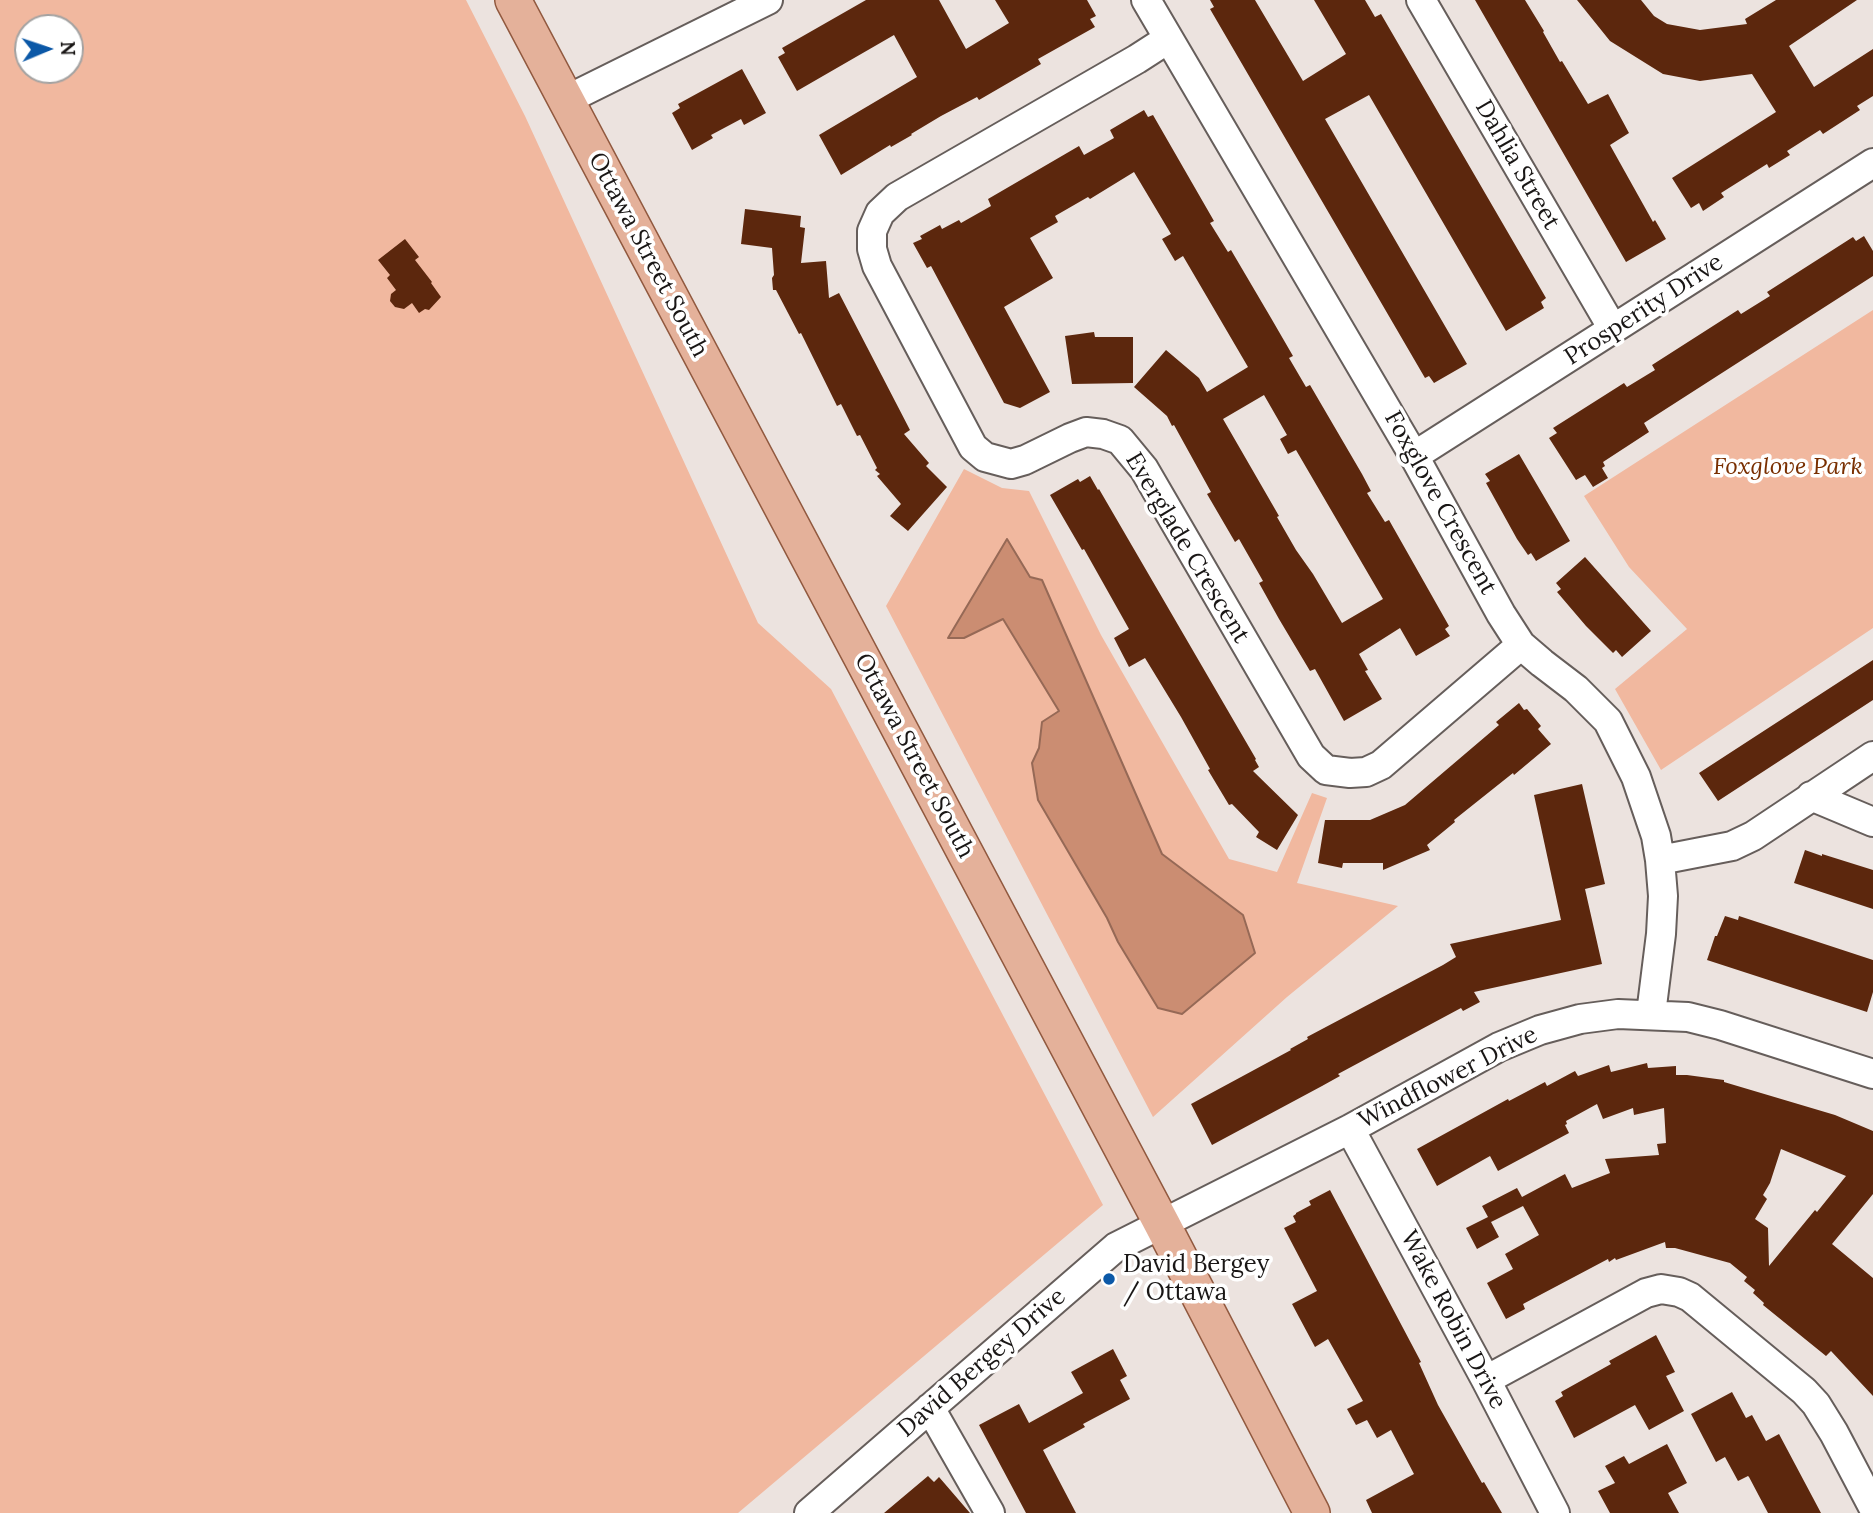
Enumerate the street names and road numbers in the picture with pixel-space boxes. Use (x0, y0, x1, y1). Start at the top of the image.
street label: Dahlia Street (1468, 95, 1566, 235)
street label: Ottawa Street South (582, 148, 714, 362)
street label: Prosperity Drive (1559, 248, 1729, 372)
street label: Foxglove Crescent (1378, 406, 1502, 600)
street label: Everglade Crescent (1119, 448, 1255, 648)
street label: Ottawa Street South (848, 649, 980, 863)
street label: Windflower Drive (1354, 1020, 1542, 1136)
street label: Wake Robin Drive (1394, 1226, 1512, 1414)
street label: David Bergey Drive (892, 1282, 1072, 1444)

